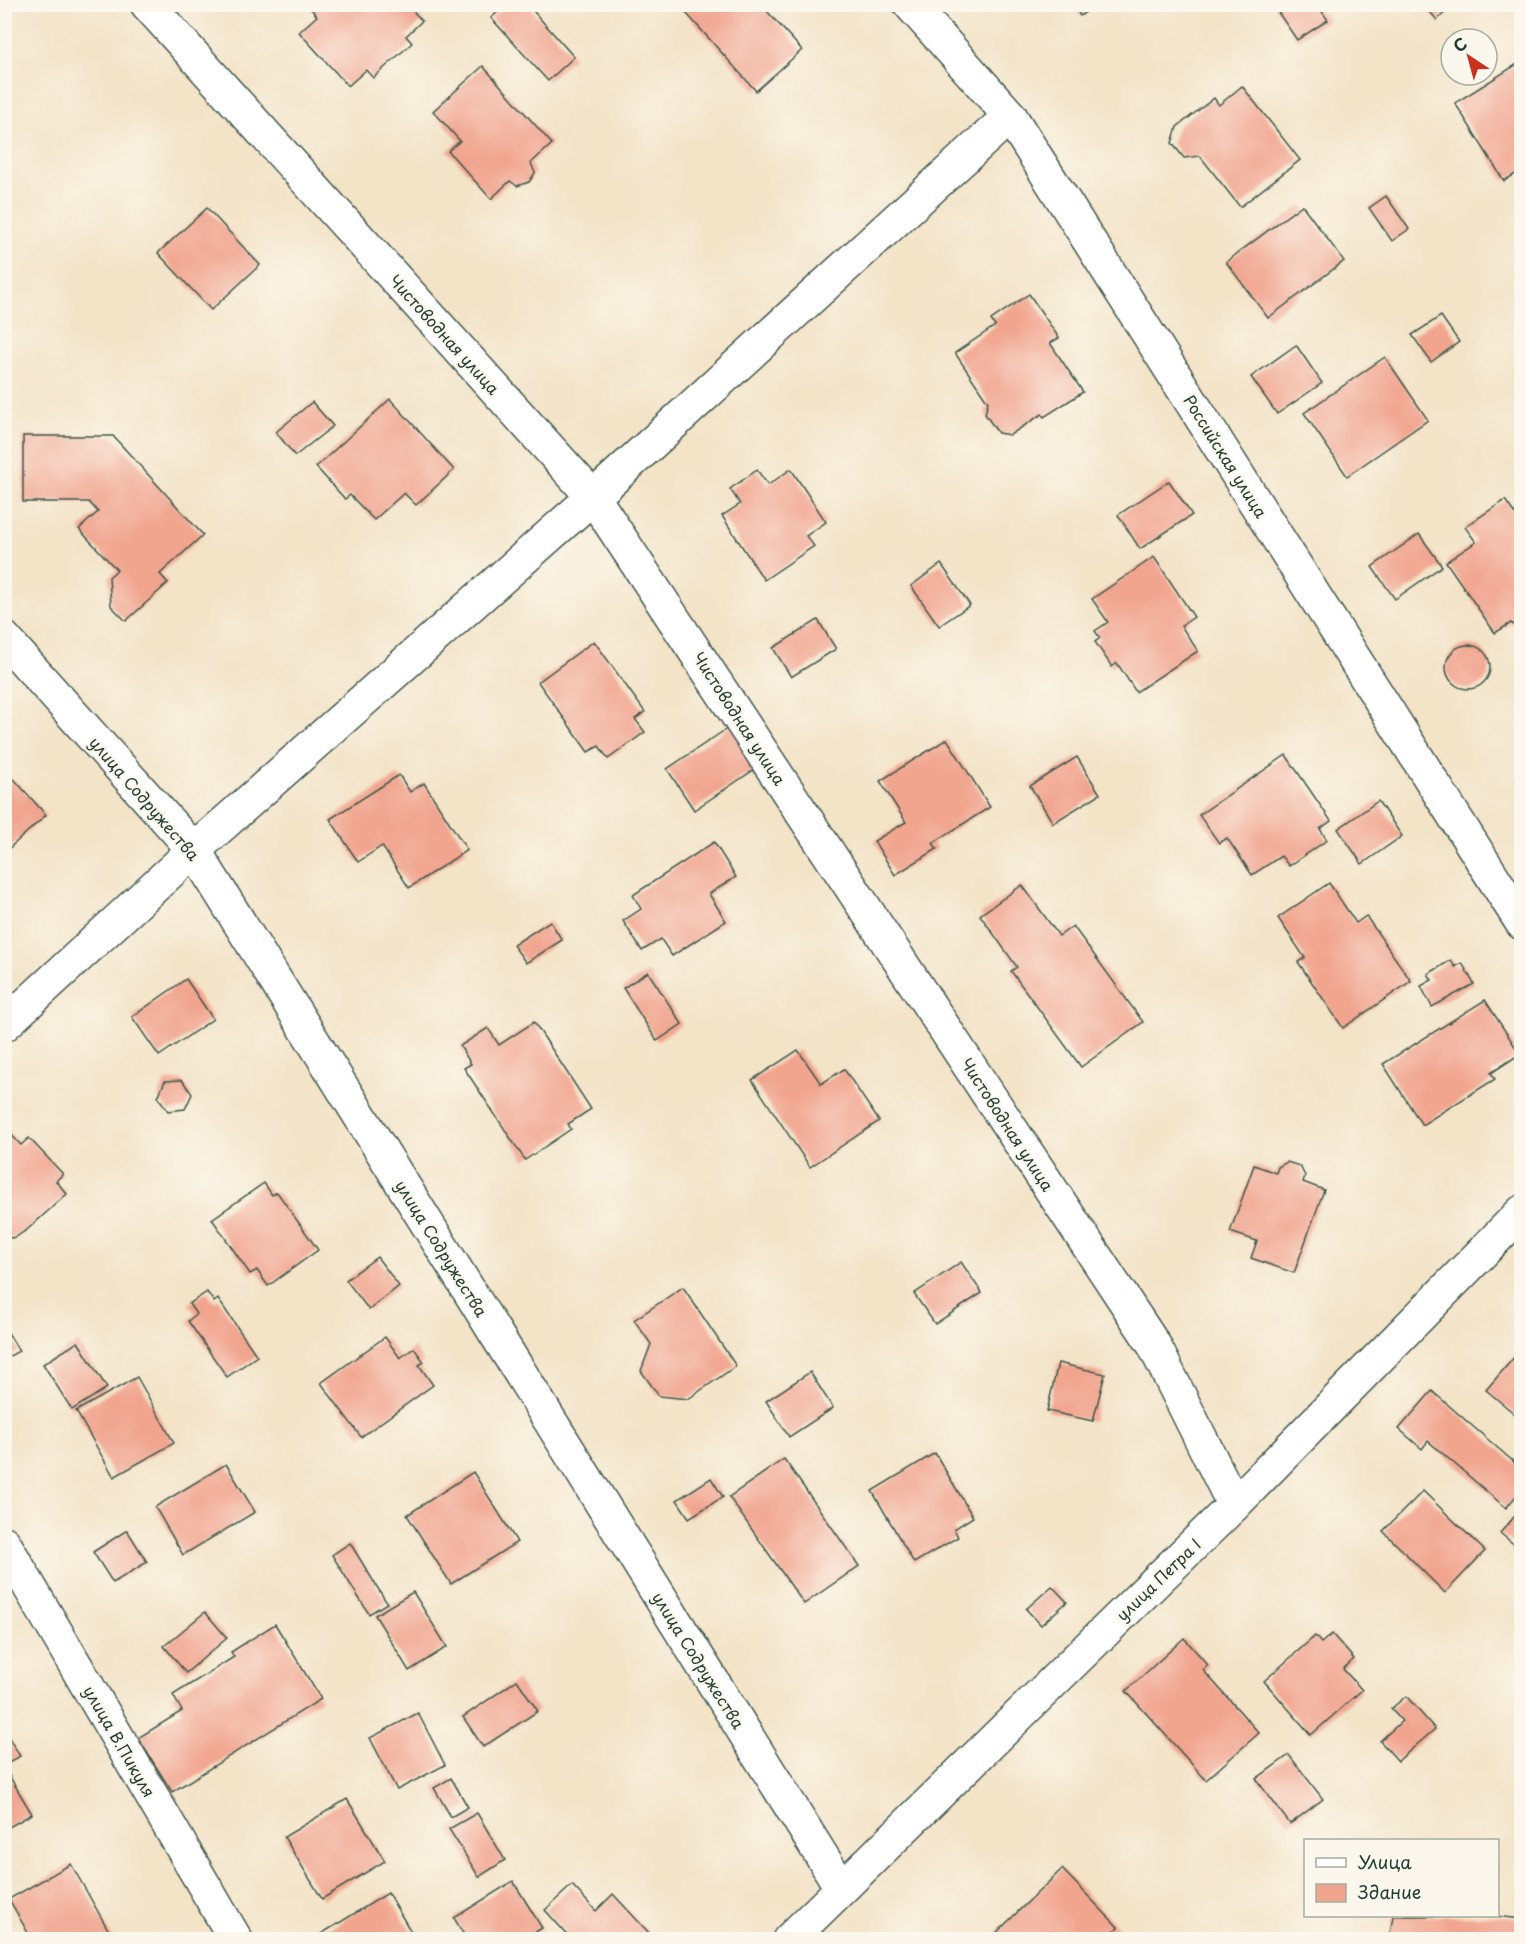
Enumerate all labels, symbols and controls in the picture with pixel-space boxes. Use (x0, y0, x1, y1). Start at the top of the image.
north arrow (1439, 27, 1499, 87)
text: С (1448, 31, 1472, 57)
street label: Чистоводная улица (384, 269, 506, 399)
street label: Российская улица (1178, 390, 1274, 522)
street label: Чистоводная улица (688, 647, 792, 789)
street label: улица Содружества (84, 731, 206, 865)
street label: Чистоводная улица (956, 1053, 1060, 1195)
street label: улица Содружества (390, 1175, 494, 1321)
street label: улица Петра I (1110, 1532, 1206, 1626)
street label: улица Содружества (647, 1587, 751, 1733)
street label: улица В.Пикуля (78, 1681, 162, 1801)
legend (1304, 1839, 1499, 1917)
text: Улица (1358, 1848, 1412, 1875)
text: Здание (1358, 1878, 1421, 1905)

